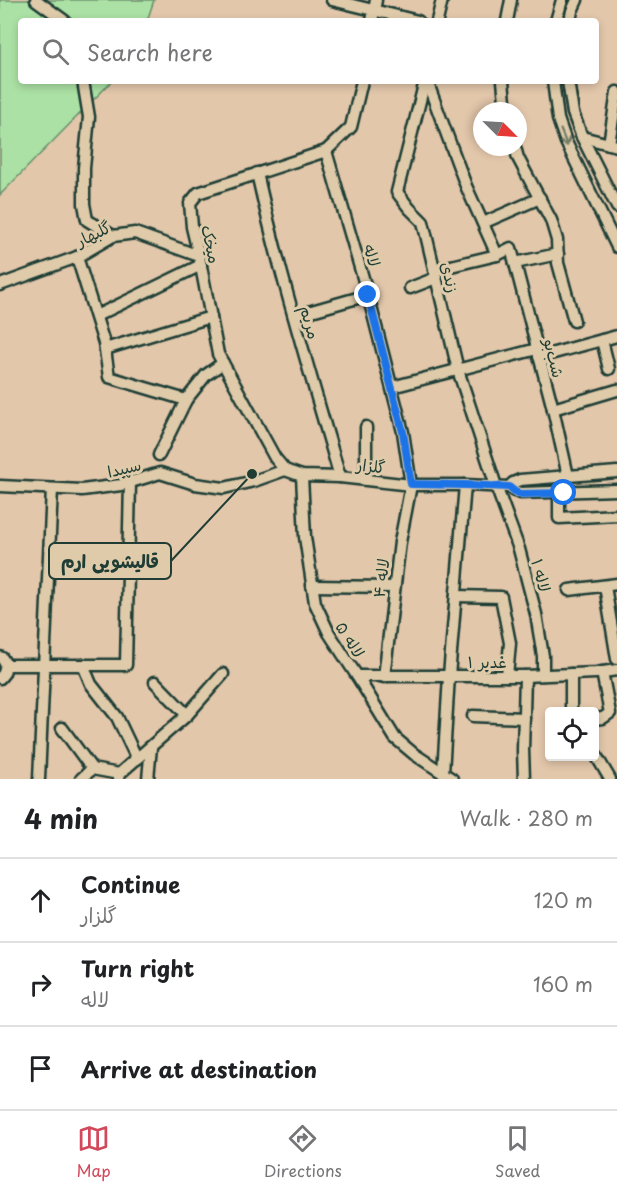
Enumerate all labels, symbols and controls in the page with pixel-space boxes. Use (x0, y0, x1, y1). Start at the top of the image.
search box (18, 18, 599, 84)
icon: search (39, 35, 72, 68)
text: Search here (87, 35, 213, 68)
north arrow (473, 102, 527, 156)
one-way arrow (560, 128, 571, 147)
street label: گلبهار (70, 214, 115, 253)
street label: میخک (196, 223, 228, 265)
street label: لاله (358, 241, 388, 269)
street label: زندی (436, 259, 466, 295)
route end (354, 281, 380, 307)
street label: مریم (293, 303, 327, 342)
street label: شب‌بو (538, 334, 571, 380)
street label: سپیدا (105, 451, 143, 483)
street label: گلزار (354, 451, 387, 478)
route start (550, 479, 576, 505)
callout: قالیشویی ارم (49, 543, 171, 579)
text: قالیشویی ارم (61, 547, 159, 576)
street label: لاله ۱ (526, 556, 558, 594)
street label: لاله ۴ (366, 557, 394, 599)
street label: لاله ۵ (331, 616, 371, 662)
street label: غدیر ۱ (467, 649, 507, 673)
map controls (545, 707, 599, 761)
button: locate (545, 707, 599, 761)
text: 4 min (24, 799, 98, 838)
text: Walk · 280 m (460, 803, 593, 833)
text: Continue (81, 867, 180, 900)
icon: ahead (24, 884, 57, 917)
text: 120 m (534, 885, 593, 915)
text: گلزار (81, 900, 117, 930)
text: Turn right (81, 951, 194, 984)
icon: right (24, 968, 57, 1001)
text: 160 m (533, 969, 593, 999)
text: لاله (81, 984, 109, 1014)
icon: arrive (24, 1052, 57, 1085)
text: Arrive at destination (81, 1052, 317, 1085)
tab: Map (77, 1122, 111, 1182)
tab: Directions (264, 1122, 342, 1182)
tab: Saved (495, 1122, 540, 1182)

